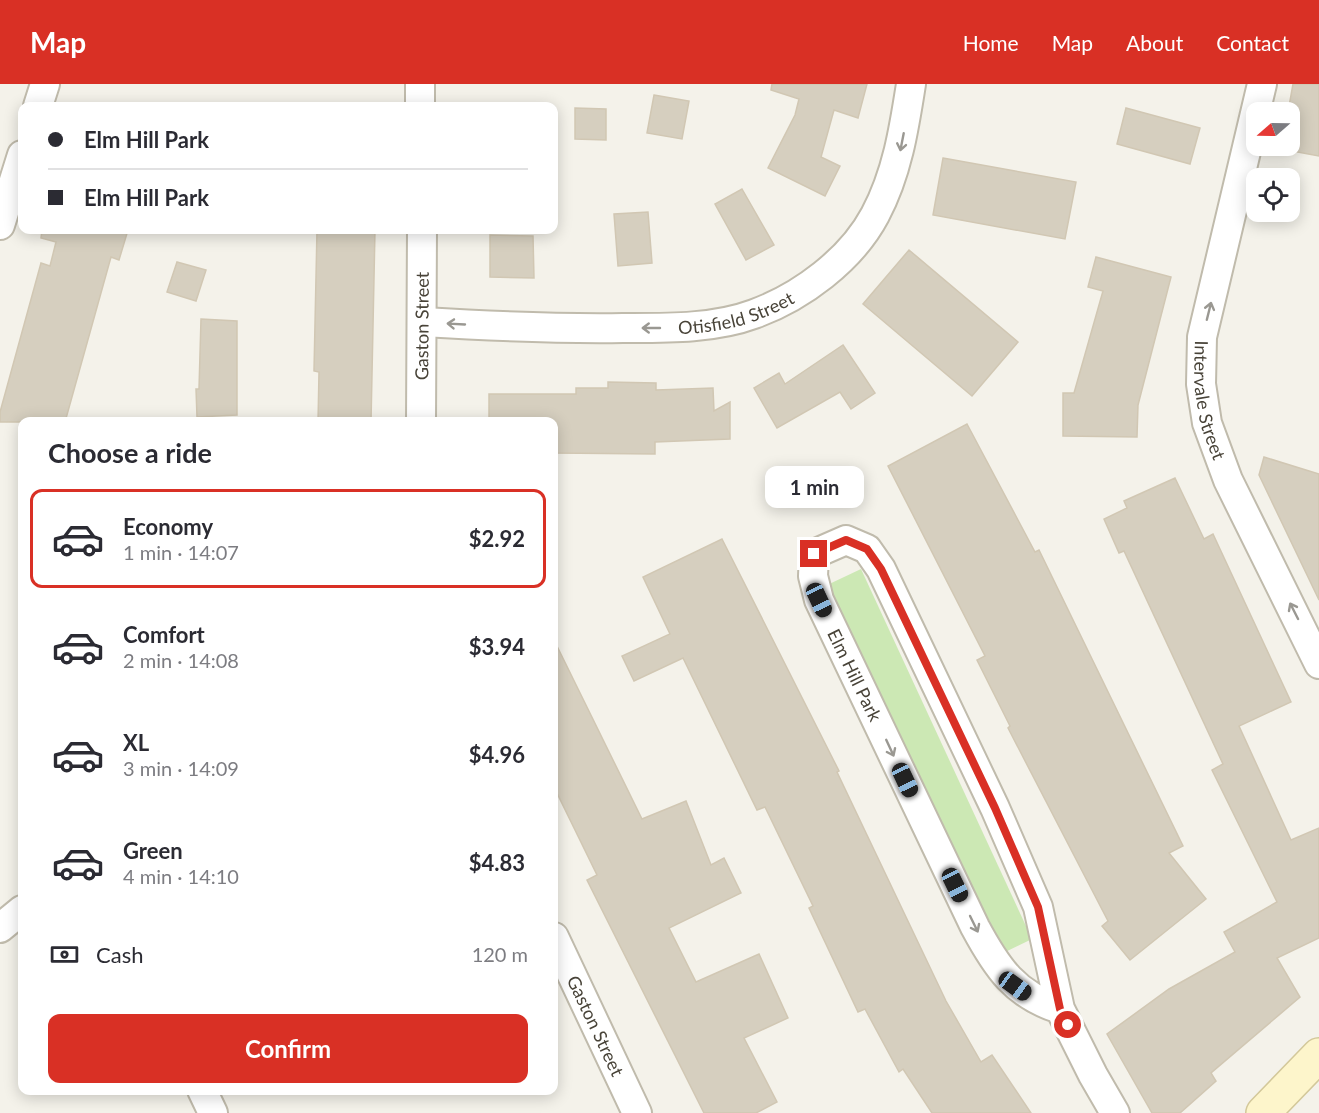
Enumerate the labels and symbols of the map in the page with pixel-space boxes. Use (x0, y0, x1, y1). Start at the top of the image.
north arrow (1246, 102, 1300, 156)
one-way arrow (896, 131, 907, 151)
street label: Gaston Street (410, 271, 433, 380)
street label: Otisfield Street (677, 286, 798, 338)
one-way arrow (1203, 302, 1215, 321)
one-way arrow (446, 319, 466, 330)
one-way arrow (641, 322, 661, 334)
street label: Intervale Street (1190, 340, 1231, 463)
callout: 1 min (764, 467, 864, 509)
route end (800, 540, 827, 567)
car (803, 580, 835, 620)
one-way arrow (1288, 603, 1300, 621)
street label: Elm Hill Park (823, 625, 887, 726)
one-way arrow (884, 739, 896, 757)
car (889, 760, 921, 800)
car (939, 865, 971, 905)
one-way arrow (968, 915, 980, 932)
car (995, 968, 1035, 1004)
street label: Gaston Street (563, 972, 629, 1080)
route start (1054, 1011, 1081, 1038)

